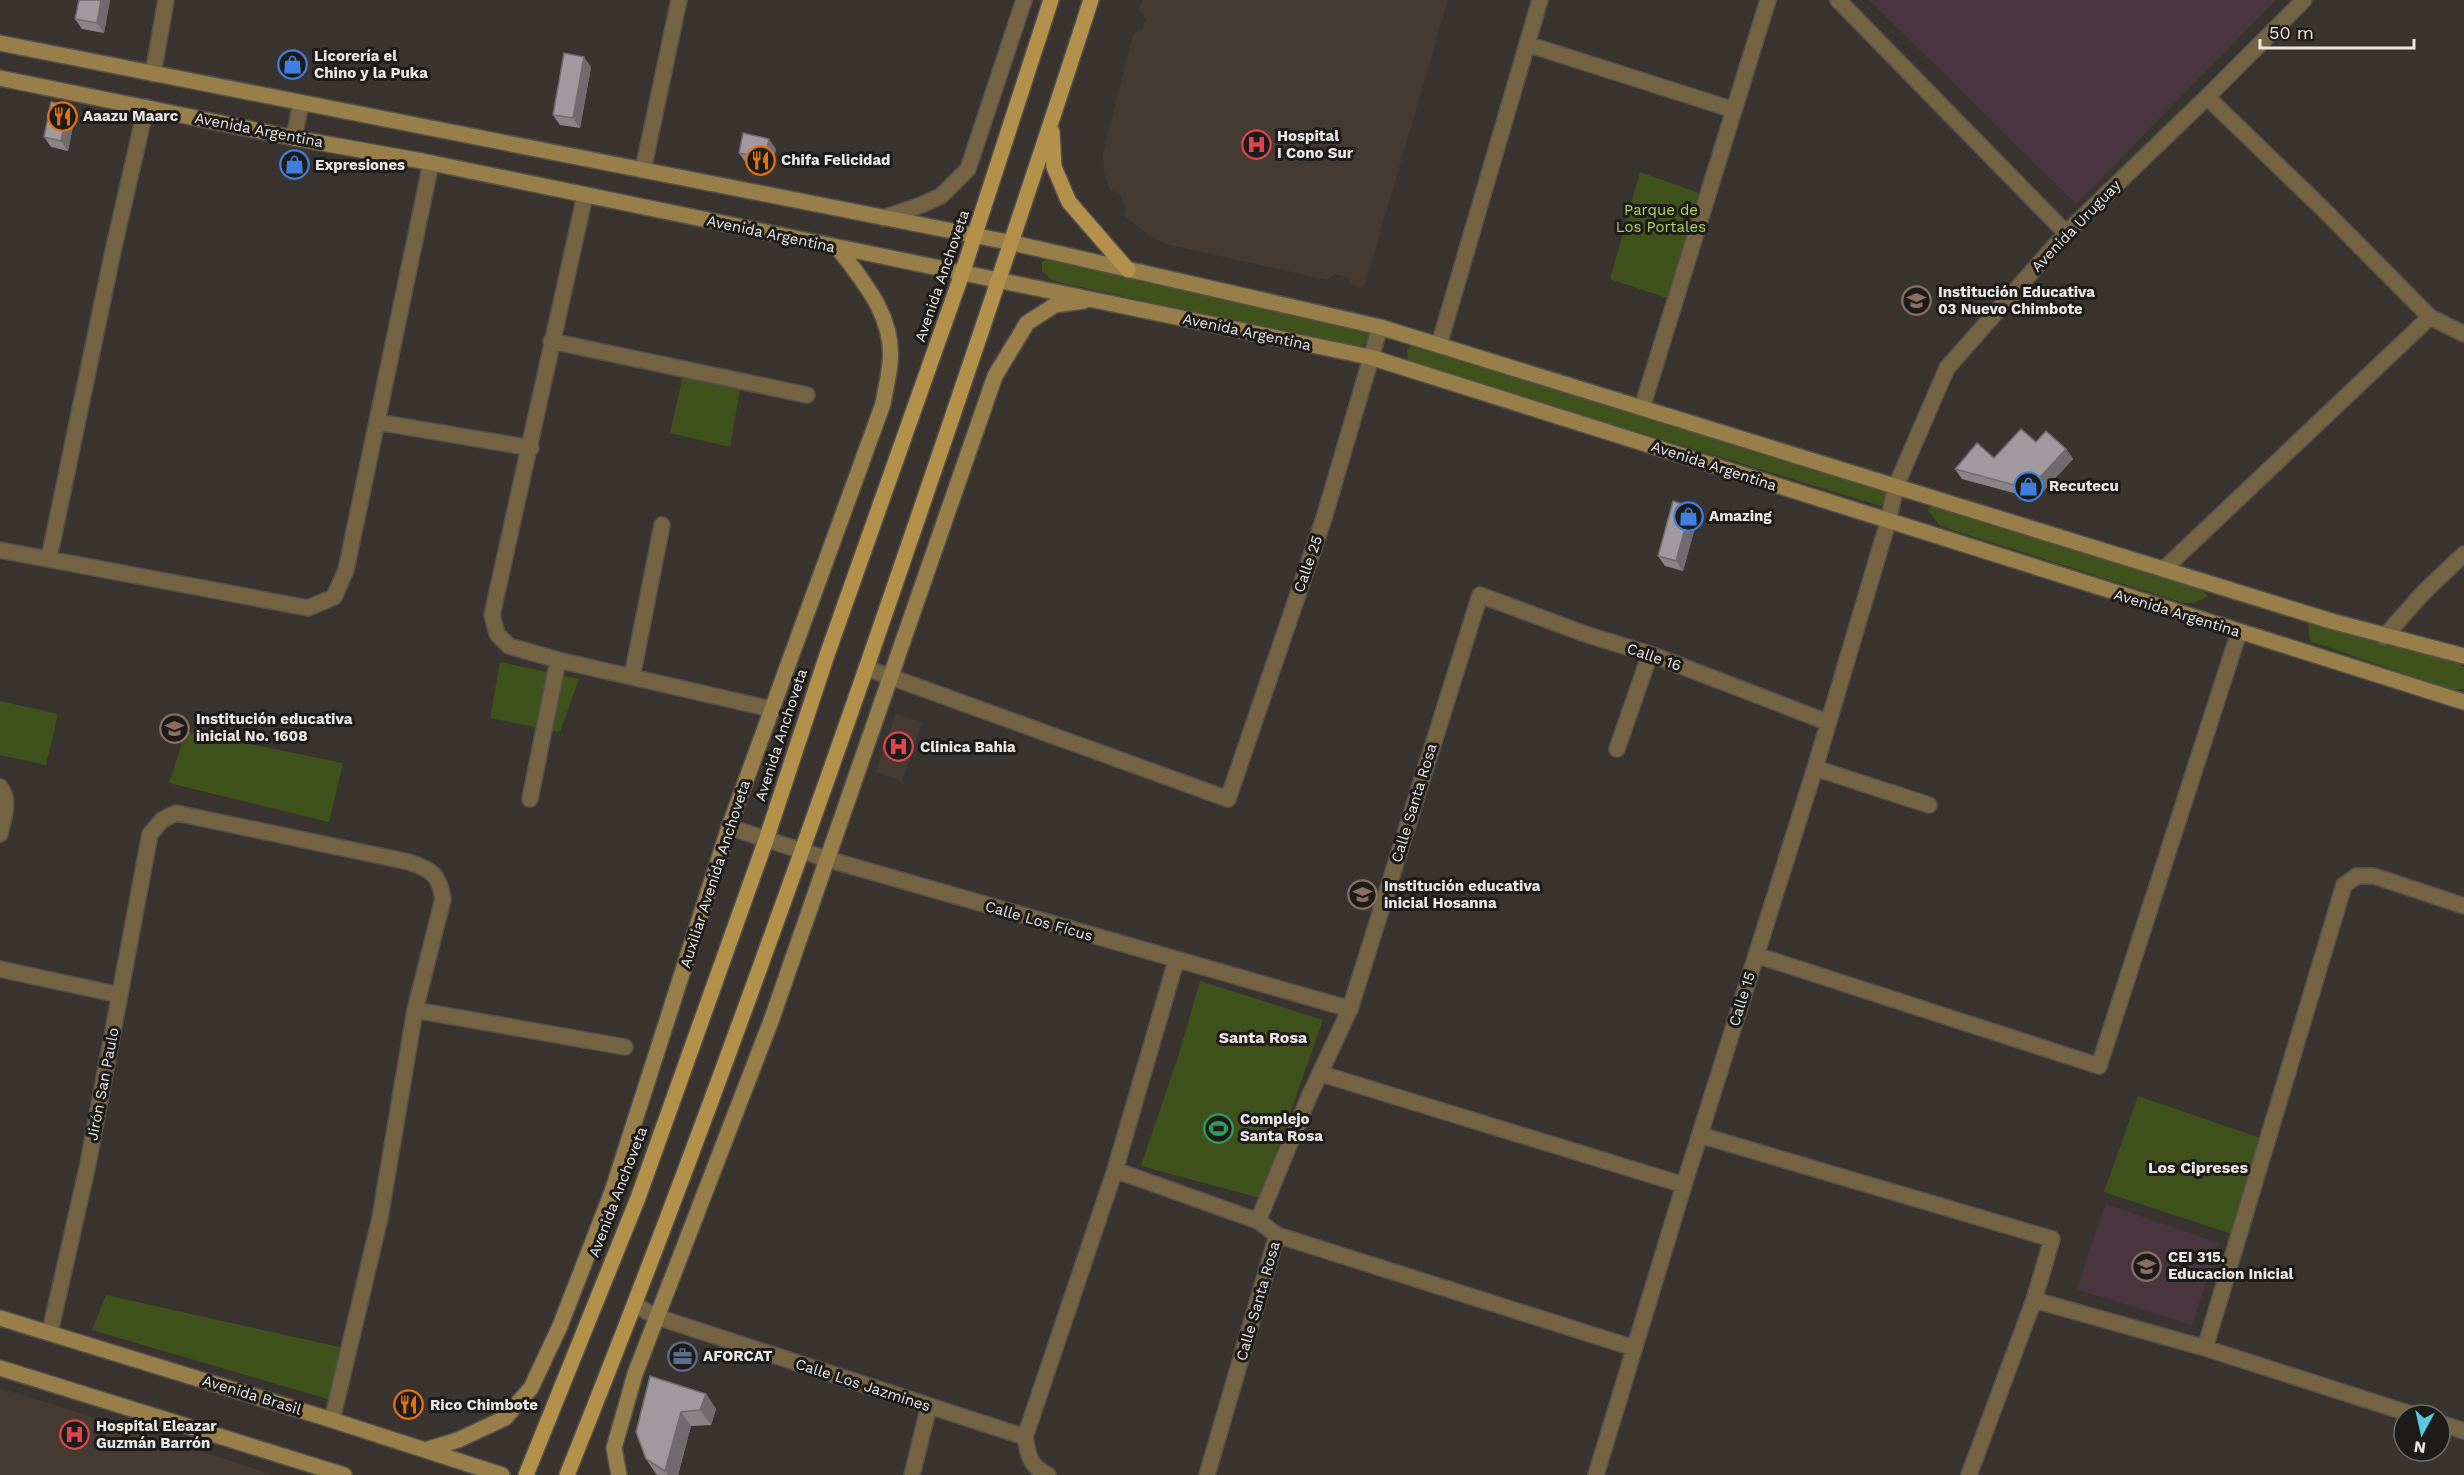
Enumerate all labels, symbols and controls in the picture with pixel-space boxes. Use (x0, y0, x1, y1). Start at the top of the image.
scale bar (2260, 12, 2414, 50)
text: 50 m (2269, 22, 2314, 43)
place label: Licorería el Chino y la Puka (314, 47, 428, 82)
shop icon: Licorería el Chino y la Puka (277, 49, 309, 81)
restaurant icon: Aaazu Maarc (46, 100, 78, 132)
place label: Aaazu Maarc (83, 107, 179, 125)
street label: Avenida Argentina (193, 109, 325, 151)
place label: Hospital I Cono Sur (1277, 127, 1354, 162)
hospital icon: Hospital I Cono Sur (1240, 129, 1272, 161)
restaurant icon: Chifa Felicidad (744, 144, 776, 176)
shop icon: Expresiones (278, 149, 310, 181)
place label: Chifa Felicidad (781, 151, 890, 169)
place label: Expresiones (315, 156, 405, 174)
street label: Avenida Uruguay (2028, 176, 2125, 276)
park label: Parque de Los Portales (1616, 201, 1706, 236)
street label: Avenida Anchoveta (911, 207, 973, 344)
street label: Avenida Argentina (705, 212, 837, 256)
place label: Institución Educativa 03 Nuevo Chimbote (1938, 283, 2095, 318)
school or university icon: Institución Educativa 03 Nuevo Chimbote (1901, 285, 1933, 317)
street label: Avenida Argentina (1181, 310, 1313, 354)
street label: Avenida Argentina (1649, 437, 1779, 495)
shop icon: Recutecu (2012, 470, 2044, 502)
place label: Recutecu (2049, 477, 2119, 495)
shop icon: Amazing (1672, 500, 1704, 532)
place label: Amazing (1709, 507, 1772, 525)
street label: Calle 25 (1290, 533, 1326, 595)
street label: Avenida Argentina (2112, 585, 2243, 641)
street label: Calle 16 (1624, 639, 1684, 675)
street label: Avenida Anchoveta (751, 666, 811, 803)
place label: Institución educativa inicial No. 1608 (196, 710, 353, 745)
school or university icon: Institución educativa inicial No. 1608 (159, 712, 191, 744)
hospital icon: Clinica Bahia (883, 731, 915, 763)
place label: Clinica Bahia (920, 738, 1016, 756)
street label: Calle Santa Rosa (1387, 741, 1441, 865)
street label: Auxiliar Avenida Anchoveta (676, 777, 754, 970)
place label: Institución educativa inicial Hosanna (1384, 877, 1541, 912)
school or university icon: Institución educativa inicial Hosanna (1347, 879, 1379, 911)
street label: Calle Los Ficus (983, 897, 1095, 945)
street label: Calle 15 (1725, 970, 1759, 1028)
street label: Jirón San Paulo (83, 1026, 123, 1142)
district label: Santa Rosa (1219, 1028, 1308, 1047)
place label: Complejo Santa Rosa (1240, 1110, 1323, 1145)
sports icon: Complejo Santa Rosa (1203, 1112, 1235, 1144)
street label: Avenida Anchoveta (585, 1124, 651, 1260)
district label: Los Cipreses (2148, 1158, 2249, 1177)
street label: Calle Santa Rosa (1232, 1239, 1284, 1363)
place label: CEI 315. Educacion Inicial (2168, 1248, 2294, 1283)
school or university icon: CEI 315. Educacion Inicial (2131, 1250, 2163, 1282)
office icon: AFORCAT (666, 1340, 698, 1372)
place label: AFORCAT (703, 1347, 773, 1365)
street label: Calle Los Jazmines (793, 1355, 933, 1415)
street label: Avenida Brasil (200, 1371, 304, 1419)
restaurant icon: Rico Chimbote (393, 1389, 425, 1421)
place label: Rico Chimbote (430, 1396, 538, 1414)
north arrow (2392, 1403, 2452, 1463)
place label: Hospital Eleazar Guzmán Barrón (96, 1417, 217, 1452)
hospital icon: Hospital Eleazar Guzmán Barrón (59, 1419, 91, 1451)
text: N (2413, 1437, 2427, 1458)

